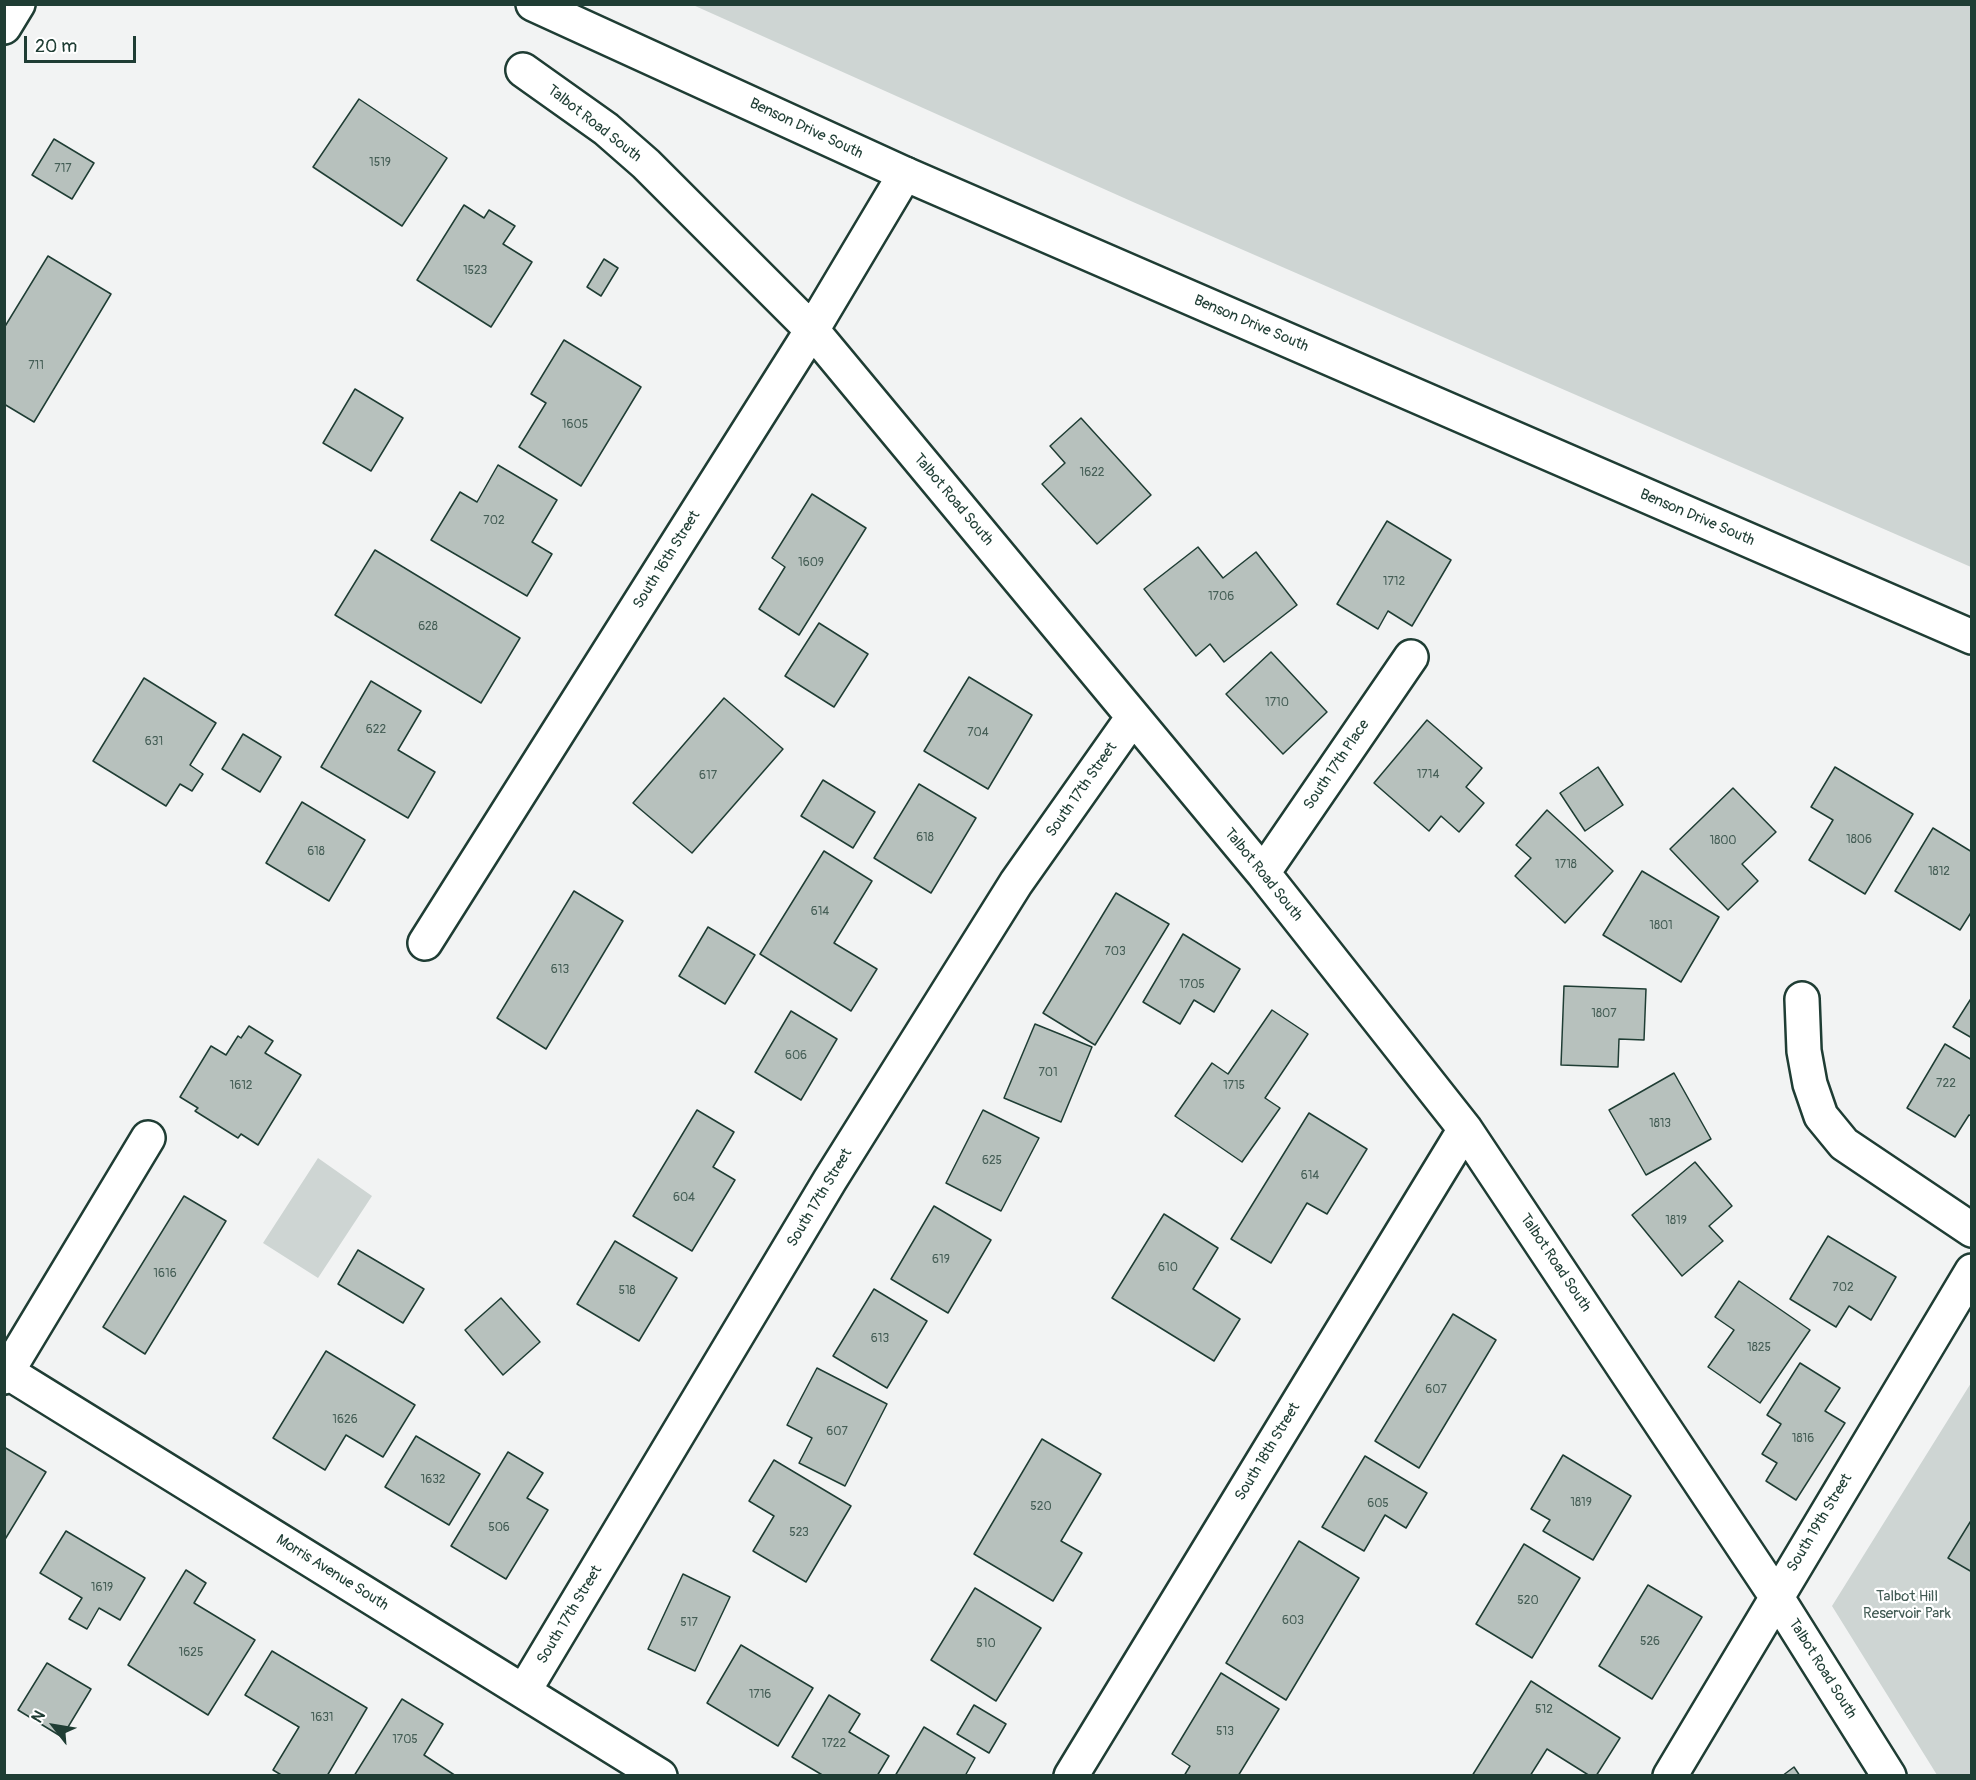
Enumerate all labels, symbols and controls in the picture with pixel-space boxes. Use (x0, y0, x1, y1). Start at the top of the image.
scale bar (27, 24, 140, 62)
text: 20 m (35, 35, 77, 58)
street label: Talbot Road South (543, 82, 645, 166)
street label: Benson Drive South (747, 95, 865, 163)
house number: 1519 (369, 156, 391, 170)
house number: 717 (54, 162, 72, 176)
house number: 1523 (463, 264, 487, 278)
street label: Benson Drive South (1191, 292, 1311, 356)
house number: 711 (28, 359, 44, 373)
house number: 1605 (562, 418, 588, 432)
street label: Talbot Road South (909, 450, 997, 550)
house number: 1622 (1079, 466, 1105, 480)
street label: Benson Drive South (1637, 486, 1757, 550)
street label: South 16th Street (630, 508, 704, 612)
house number: 702 (483, 514, 505, 528)
house number: 1609 (798, 556, 824, 570)
house number: 1712 (1383, 575, 1405, 589)
house number: 1706 (1208, 590, 1234, 604)
house number: 628 (418, 620, 438, 634)
house number: 1710 (1265, 696, 1289, 710)
street label: South 17th Place (1300, 717, 1374, 813)
house number: 622 (366, 723, 386, 737)
house number: 704 (967, 726, 989, 740)
house number: 631 (145, 735, 163, 749)
street label: South 17th Street (1043, 739, 1121, 841)
house number: 1714 (1417, 768, 1439, 782)
house number: 617 (699, 769, 717, 783)
street label: Talbot Road South (1220, 825, 1306, 925)
house number: 618 (916, 831, 934, 845)
house number: 1806 (1846, 833, 1872, 847)
house number: 1800 (1709, 834, 1737, 848)
house number: 618 (307, 845, 325, 859)
house number: 1718 (1555, 858, 1577, 872)
house number: 1812 (1928, 865, 1950, 879)
house number: 614 (811, 905, 829, 919)
house number: 1801 (1649, 919, 1673, 933)
house number: 703 (1104, 945, 1126, 959)
house number: 613 (551, 963, 569, 977)
house number: 1705 (1179, 978, 1205, 992)
house number: 1807 (1591, 1007, 1617, 1021)
house number: 606 (785, 1049, 807, 1063)
house number: 701 (1038, 1066, 1058, 1080)
house number: 722 (1936, 1077, 1956, 1091)
house number: 1612 (229, 1079, 253, 1093)
house number: 1715 (1223, 1079, 1245, 1093)
house number: 1813 (1649, 1117, 1671, 1131)
street label: South 17th Street (784, 1146, 856, 1250)
house number: 625 (982, 1154, 1002, 1168)
house number: 614 (1301, 1169, 1319, 1183)
house number: 604 (673, 1191, 695, 1205)
street label: Talbot Road South (1516, 1211, 1594, 1315)
house number: 1819 (1665, 1214, 1687, 1228)
house number: 619 (932, 1253, 950, 1267)
house number: 610 (1158, 1261, 1178, 1275)
house number: 1616 (153, 1267, 177, 1281)
house number: 702 (1832, 1281, 1854, 1295)
house number: 518 (618, 1284, 636, 1298)
house number: 613 (871, 1332, 889, 1346)
house number: 1825 (1747, 1341, 1771, 1355)
house number: 607 (1425, 1383, 1447, 1397)
street label: South 18th Street (1232, 1400, 1304, 1504)
house number: 1626 (332, 1413, 358, 1427)
house number: 607 (826, 1425, 848, 1439)
house number: 1816 (1792, 1432, 1814, 1446)
street label: South 19th Street (1784, 1471, 1856, 1575)
house number: 1632 (420, 1473, 446, 1487)
house number: 1819 (1570, 1496, 1592, 1510)
house number: 605 (1367, 1497, 1389, 1511)
house number: 520 (1030, 1500, 1052, 1514)
house number: 506 (488, 1521, 510, 1535)
house number: 523 (789, 1526, 809, 1540)
street label: Morris Avenue South (273, 1531, 391, 1615)
street label: South 17th Street (534, 1563, 606, 1667)
house number: 1619 (91, 1581, 113, 1595)
park label: Talbot Hill Reservoir Park (1863, 1588, 1951, 1623)
house number: 520 (1517, 1594, 1539, 1608)
house number: 603 (1282, 1614, 1304, 1628)
house number: 517 (680, 1616, 698, 1630)
street label: Talbot Road South (1784, 1616, 1860, 1722)
house number: 526 (1640, 1635, 1660, 1649)
house number: 510 (976, 1637, 996, 1651)
house number: 1625 (179, 1646, 203, 1660)
house number: 1716 (749, 1688, 771, 1702)
north arrow (24, 1696, 84, 1756)
house number: 512 (1535, 1703, 1553, 1717)
text: N (27, 1707, 50, 1727)
house number: 1631 (310, 1711, 334, 1725)
house number: 513 (1216, 1725, 1234, 1739)
house number: 1705 (392, 1733, 418, 1747)
house number: 1722 (822, 1737, 846, 1751)

